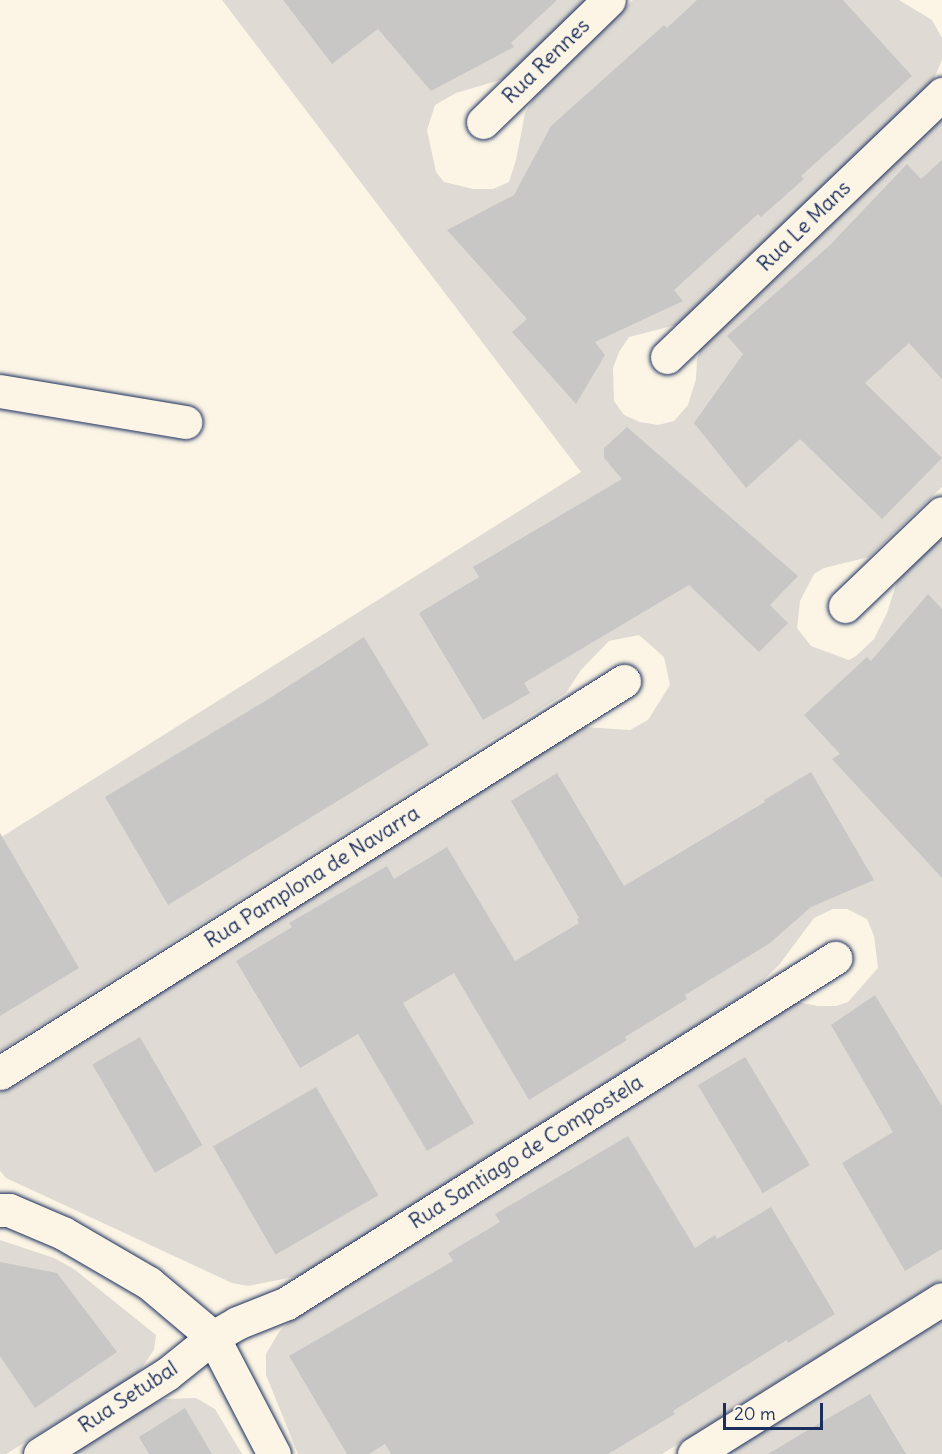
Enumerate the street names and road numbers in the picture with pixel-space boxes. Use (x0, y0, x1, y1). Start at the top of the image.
street label: Rua Rennes (497, 13, 595, 109)
street label: Rua Le Mans (752, 175, 856, 277)
street label: Rua Pamplona de Navarra (200, 800, 424, 954)
street label: Rua Santiago de Compostela (404, 1070, 648, 1234)
street label: Rua Setubal (74, 1356, 182, 1438)

